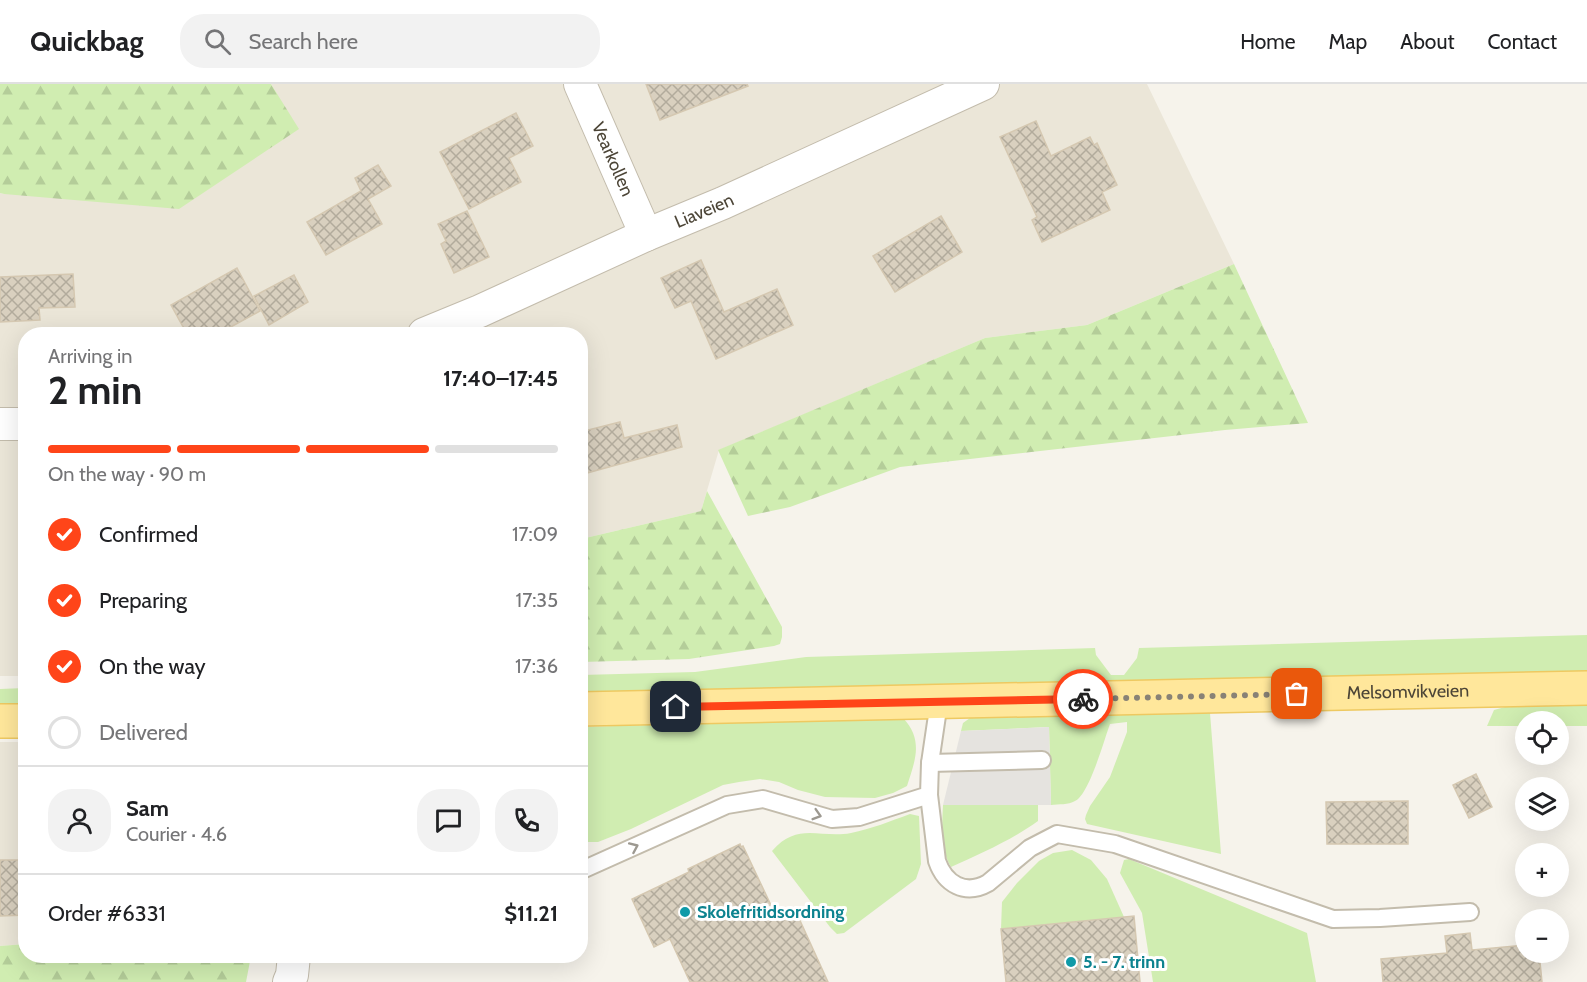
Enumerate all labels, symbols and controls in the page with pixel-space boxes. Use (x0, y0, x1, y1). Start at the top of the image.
search box (180, 14, 600, 68)
text: Quickbag (30, 24, 144, 58)
icon: search (201, 25, 234, 58)
text: Search here (249, 28, 358, 55)
text: Home (1240, 29, 1296, 54)
text: Map (1329, 29, 1367, 54)
text: About (1400, 29, 1454, 54)
text: Contact (1487, 29, 1557, 54)
street label: Vearkollen (587, 119, 639, 200)
street label: Liaveien (671, 189, 737, 233)
text: Arriving in (48, 344, 132, 368)
text: 17:40–17:45 (443, 365, 558, 392)
text: 2 min (48, 366, 142, 414)
text: On the way · 90 m (48, 462, 206, 486)
icon: check (48, 518, 81, 551)
text: Confirmed (99, 521, 198, 548)
text: 17:09 (512, 522, 558, 546)
icon: check (48, 584, 81, 617)
text: Preparing (99, 587, 187, 614)
text: 17:35 (516, 588, 558, 612)
icon: check (48, 650, 81, 683)
text: On the way (99, 653, 206, 680)
text: 17:36 (515, 654, 558, 678)
pin (1271, 668, 1322, 719)
courier (1053, 669, 1113, 729)
icon: bag (1280, 677, 1313, 710)
street label: Melsomvikveien (1346, 679, 1469, 704)
pin (650, 681, 701, 732)
icon: bike (1067, 683, 1100, 716)
icon: home (659, 690, 692, 723)
map controls (1515, 711, 1569, 963)
button: locate (1515, 711, 1569, 765)
text: Delivered (99, 719, 188, 746)
button: layers (1515, 777, 1569, 831)
button: person (48, 789, 111, 852)
button: chat (417, 789, 480, 852)
button: phone (495, 789, 558, 852)
text: Sam (126, 795, 169, 822)
one-way arrow (811, 808, 822, 820)
text: Courier · 4.6 (126, 822, 227, 846)
one-way arrow (627, 842, 638, 854)
button: + (1515, 843, 1569, 897)
text: Order #6331 (48, 900, 166, 927)
text: $11.21 (504, 900, 558, 927)
place label: Skolefritidsordning (697, 901, 844, 923)
marker: Skolefritidsordning (678, 905, 692, 919)
button: − (1515, 909, 1569, 963)
place label: 5. - 7. trinn (1083, 951, 1165, 973)
marker: 5. - 7. trinn (1064, 955, 1078, 969)

